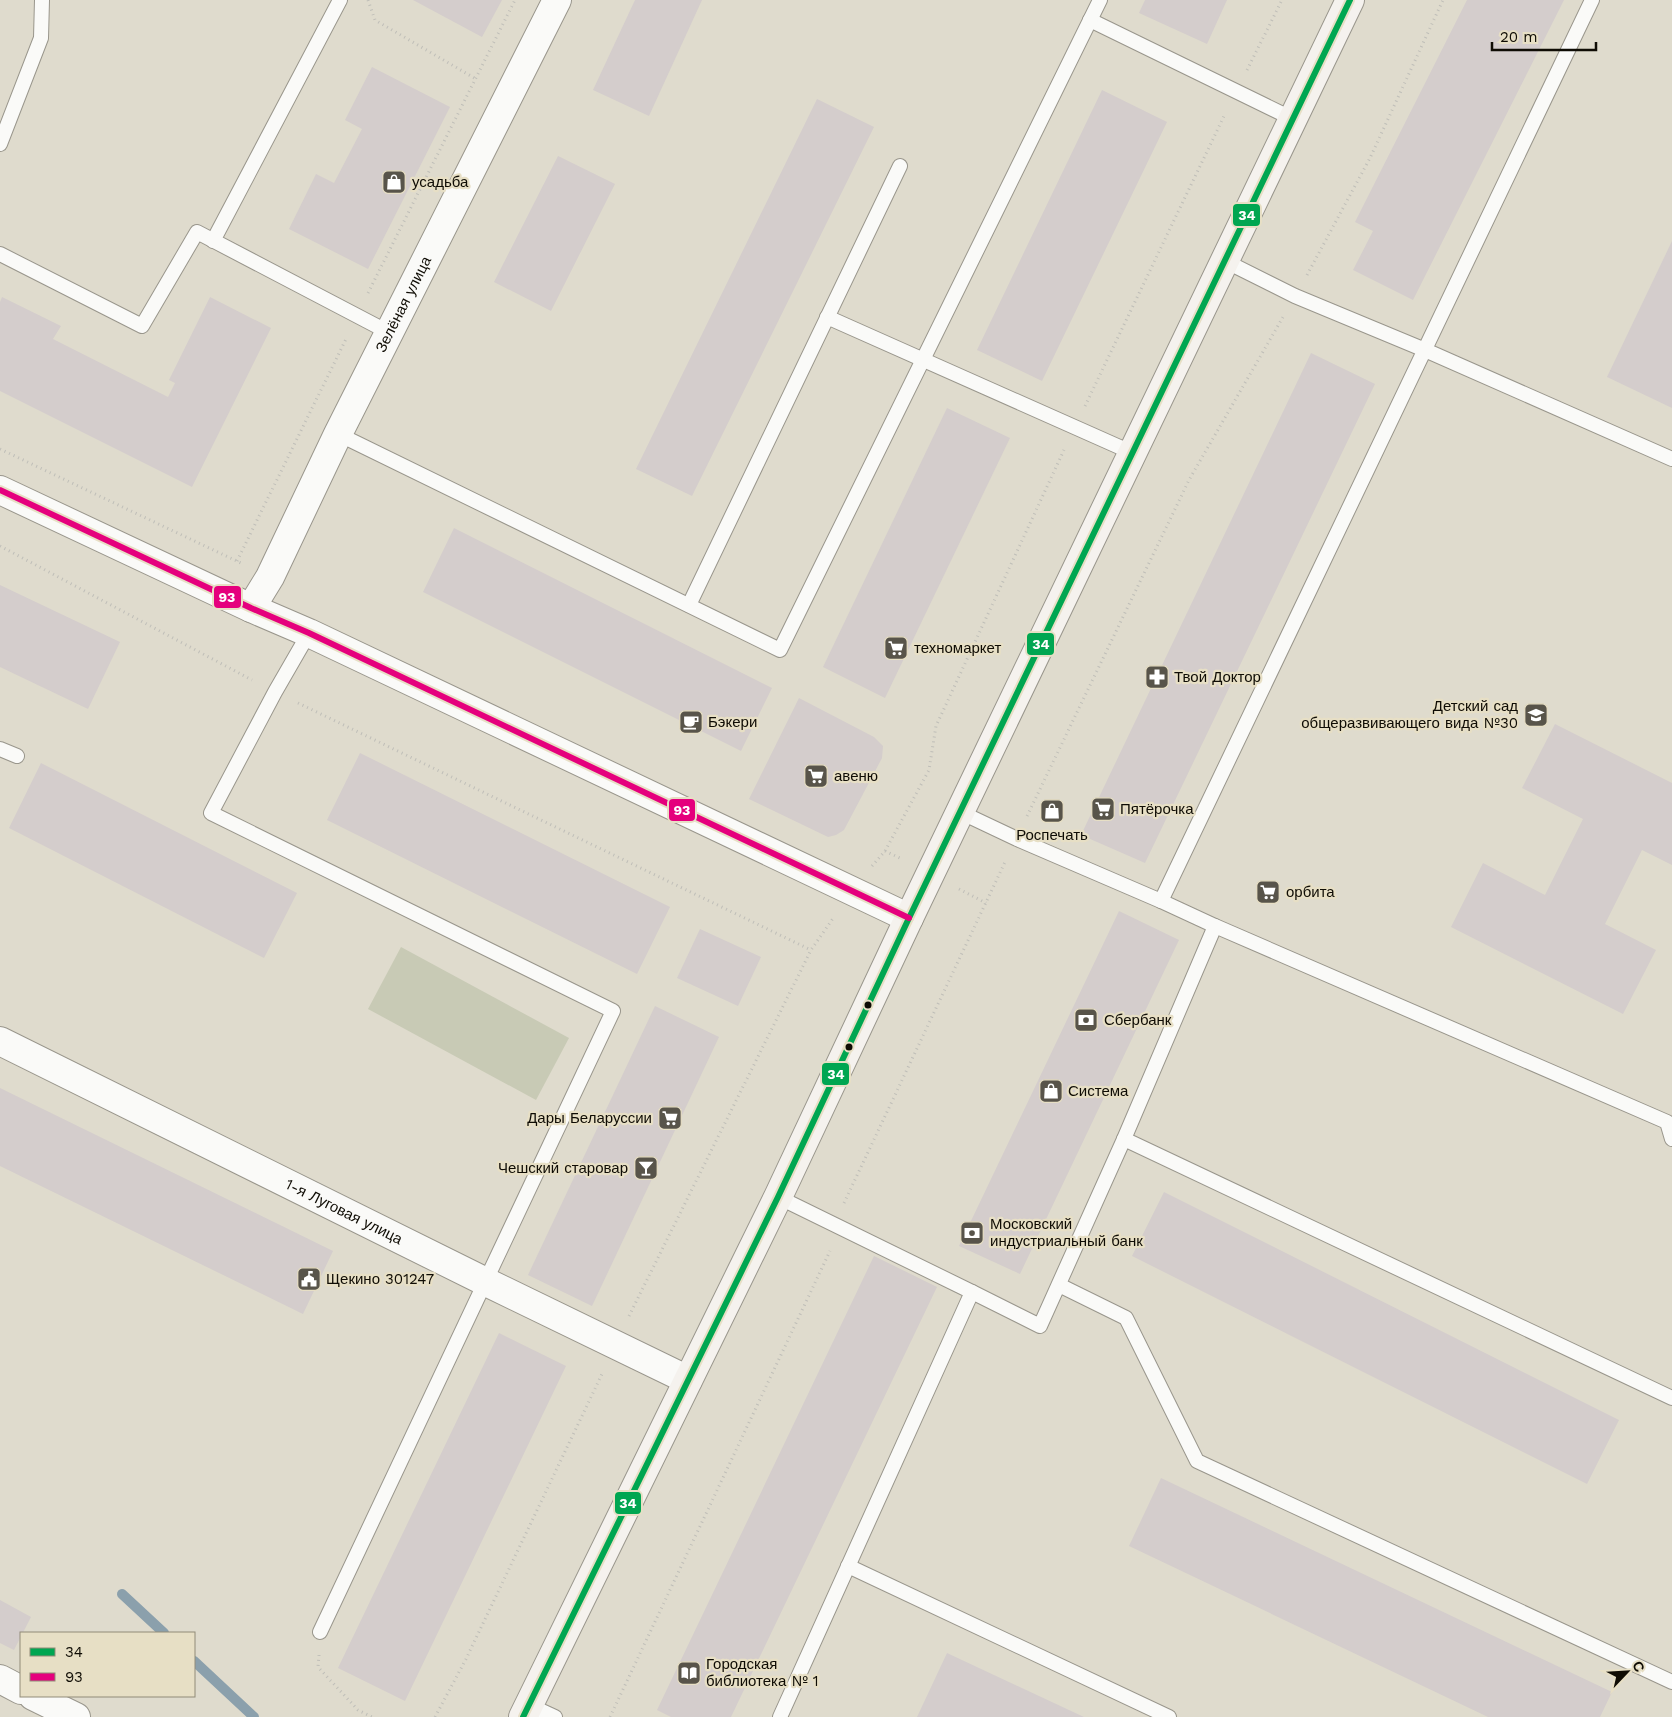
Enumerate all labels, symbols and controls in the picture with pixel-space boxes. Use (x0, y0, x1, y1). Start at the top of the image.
scale bar (1492, 20, 1596, 52)
text: 20 m (1500, 28, 1538, 46)
shop icon: усадьба (381, 169, 407, 195)
place label: усадьба (412, 173, 469, 191)
line badge: 34 (1232, 203, 1261, 227)
text: 34 (1238, 207, 1256, 223)
street label: Зелёная улица (372, 253, 435, 355)
line badge: 93 (213, 585, 242, 609)
text: 93 (219, 589, 235, 605)
line badge: 34 (1026, 632, 1055, 656)
supermarket icon: техномаркет (883, 635, 909, 661)
text: 34 (1032, 636, 1050, 652)
place label: техномаркет (914, 639, 1001, 657)
pharmacy icon: Твой Доктор (1144, 664, 1170, 690)
place label: Твой Доктор (1174, 668, 1261, 686)
place label: Детский сад общеразвивающего вида №30 (1301, 697, 1518, 732)
school or university icon: Детский сад общеразвивающего вида №30 (1523, 702, 1549, 728)
cafe icon: Бэкери (678, 709, 704, 735)
place label: Бэкери (708, 713, 757, 731)
supermarket icon: авеню (803, 763, 829, 789)
place label: авеню (834, 767, 878, 785)
supermarket icon: Пятёрочка (1090, 796, 1116, 822)
line badge: 93 (668, 798, 696, 822)
shop icon: Роспечать (1039, 798, 1065, 824)
place label: Пятёрочка (1120, 800, 1194, 818)
text: 93 (674, 802, 690, 818)
place label: Роспечать (1016, 826, 1088, 844)
supermarket icon: орбита (1255, 879, 1281, 905)
place label: орбита (1286, 883, 1335, 901)
unlabelled marker (863, 1000, 873, 1010)
bank icon: Сбербанк (1073, 1007, 1099, 1033)
place label: Сбербанк (1104, 1011, 1172, 1029)
unlabelled marker (844, 1042, 854, 1052)
line badge: 34 (821, 1062, 850, 1086)
text: 34 (827, 1066, 845, 1082)
shop icon: Система (1038, 1078, 1064, 1104)
place label: Система (1068, 1082, 1129, 1100)
supermarket icon: Дары Беларуссии (657, 1105, 683, 1131)
place label: Дары Беларуссии (527, 1109, 652, 1127)
bar icon: Чешский старовар (633, 1155, 659, 1181)
place label: Чешский старовар (498, 1159, 628, 1177)
street label: 1-я Луговая улица (282, 1175, 406, 1248)
place label: Московский индустриальный банк (990, 1215, 1143, 1250)
bank icon: Московский индустриальный банк (959, 1220, 985, 1246)
public building icon: Щекино 301247 (296, 1266, 322, 1292)
place label: Щекино 301247 (326, 1270, 434, 1288)
line badge: 34 (614, 1491, 642, 1515)
text: 34 (619, 1495, 637, 1511)
legend (20, 1632, 195, 1697)
text: 34 (65, 1643, 83, 1661)
north arrow (1602, 1647, 1652, 1697)
place label: Городская библиотека № 1 (706, 1655, 819, 1690)
text: С (1629, 1659, 1648, 1674)
library icon: Городская библиотека № 1 (676, 1660, 702, 1686)
text: 93 (65, 1668, 83, 1686)

